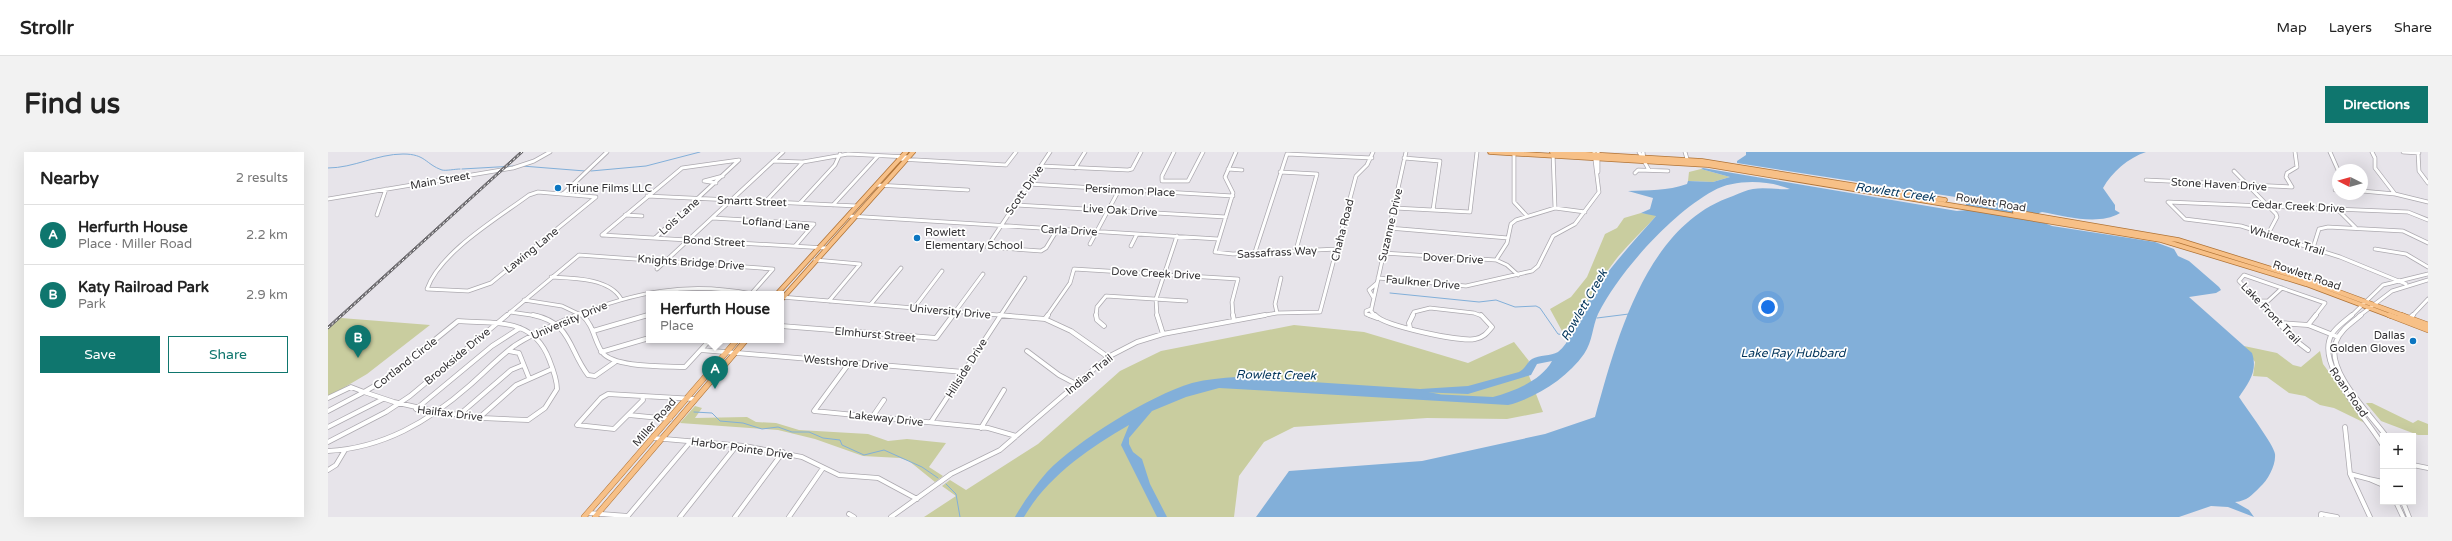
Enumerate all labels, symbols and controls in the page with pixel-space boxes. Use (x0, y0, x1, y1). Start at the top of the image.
text: Strollr (20, 17, 74, 39)
text: Map (2277, 19, 2307, 36)
text: Layers (2329, 19, 2372, 36)
text: Share (2394, 19, 2432, 36)
button: Directions (2325, 86, 2428, 123)
text: Find us (24, 87, 120, 121)
street label: Scott Drive (1003, 163, 1046, 218)
north arrow (2332, 164, 2368, 200)
text: Nearby (40, 168, 99, 189)
street label: Main Street (409, 169, 471, 192)
text: 2 results (236, 170, 288, 186)
street label: Stone Haven Drive (2171, 175, 2267, 194)
water label: Rowlett Creek (1854, 179, 1937, 205)
place label: Triune Films LLC (566, 182, 652, 195)
street label: Persimmon Place (1084, 182, 1175, 199)
marker: Triune Films LLC (553, 183, 563, 193)
street label: Suzanne Drive (1376, 187, 1405, 263)
street label: Rowlett Road (1955, 191, 2027, 214)
street label: Smartt Street (717, 194, 787, 209)
street label: Lois Lane (657, 195, 702, 238)
street label: Chaha Road (1328, 197, 1357, 263)
street label: Cedar Creek Drive (2251, 198, 2345, 215)
street label: Live Oak Drive (1082, 202, 1158, 219)
street label: Lofland Lane (741, 214, 810, 233)
text: Herfurth House (78, 218, 188, 236)
street label: Carla Drive (1040, 223, 1098, 238)
street label: Whiterock Trail (2248, 223, 2326, 258)
street label: Lawing Lane (502, 225, 561, 276)
place label: Rowlett Elementary School (925, 226, 1023, 252)
text: A (48, 227, 58, 243)
text: 2.2 km (246, 227, 288, 243)
street label: Bond Street (683, 233, 745, 250)
marker: Rowlett Elementary School (912, 233, 922, 243)
text: Place · Miller Road (78, 236, 192, 252)
street label: Sassafrass Way (1237, 244, 1318, 261)
street label: Dover Drive (1422, 250, 1484, 267)
street label: Knights Bridge Drive (637, 252, 745, 273)
street label: Rowlett Road (2271, 258, 2343, 293)
street label: Dove Creek Drive (1111, 265, 1201, 282)
water label: Rowlett Creek (1558, 266, 1611, 343)
street label: Faulkner Drive (1385, 273, 1461, 292)
text: Katy Railroad Park (78, 278, 209, 296)
street label: Lake Front Trail (2238, 280, 2303, 347)
text: B (48, 287, 58, 303)
text: 2.9 km (246, 287, 288, 303)
popup (646, 291, 784, 343)
text: Park (78, 296, 106, 312)
your location (1758, 297, 1778, 317)
street label: University Drive (529, 298, 609, 342)
text: Herfurth House (660, 300, 770, 318)
street label: University Drive (909, 301, 991, 322)
text: Place (660, 318, 694, 334)
street label: Elmhurst Street (834, 324, 916, 345)
pin: B (345, 325, 371, 358)
street label: Brookside Drive (422, 325, 493, 388)
place label: Dallas Golden Gloves (2330, 329, 2405, 355)
street label: Cortland Circle (371, 334, 440, 392)
button: Save (40, 336, 160, 373)
button: Share (168, 336, 288, 373)
street label: Hillside Drive (943, 336, 990, 400)
marker: Dallas Golden Gloves (2408, 336, 2418, 346)
water label: Lake Ray Hubbard (1741, 346, 1847, 360)
street label: Indian Trail (1063, 351, 1116, 397)
street label: Westshore Drive (803, 352, 889, 373)
pin: A (702, 356, 728, 389)
street label: Roan Road (2327, 365, 2371, 420)
water label: Rowlett Creek (1236, 367, 1318, 383)
street label: Miller Road (630, 396, 679, 449)
street label: Hailfax Drive (416, 403, 484, 424)
street label: Lakeway Drive (848, 408, 924, 429)
map controls (2380, 433, 2416, 505)
button: + (2380, 433, 2416, 469)
street label: Harbor Pointe Drive (690, 435, 794, 462)
button: − (2380, 469, 2416, 505)

